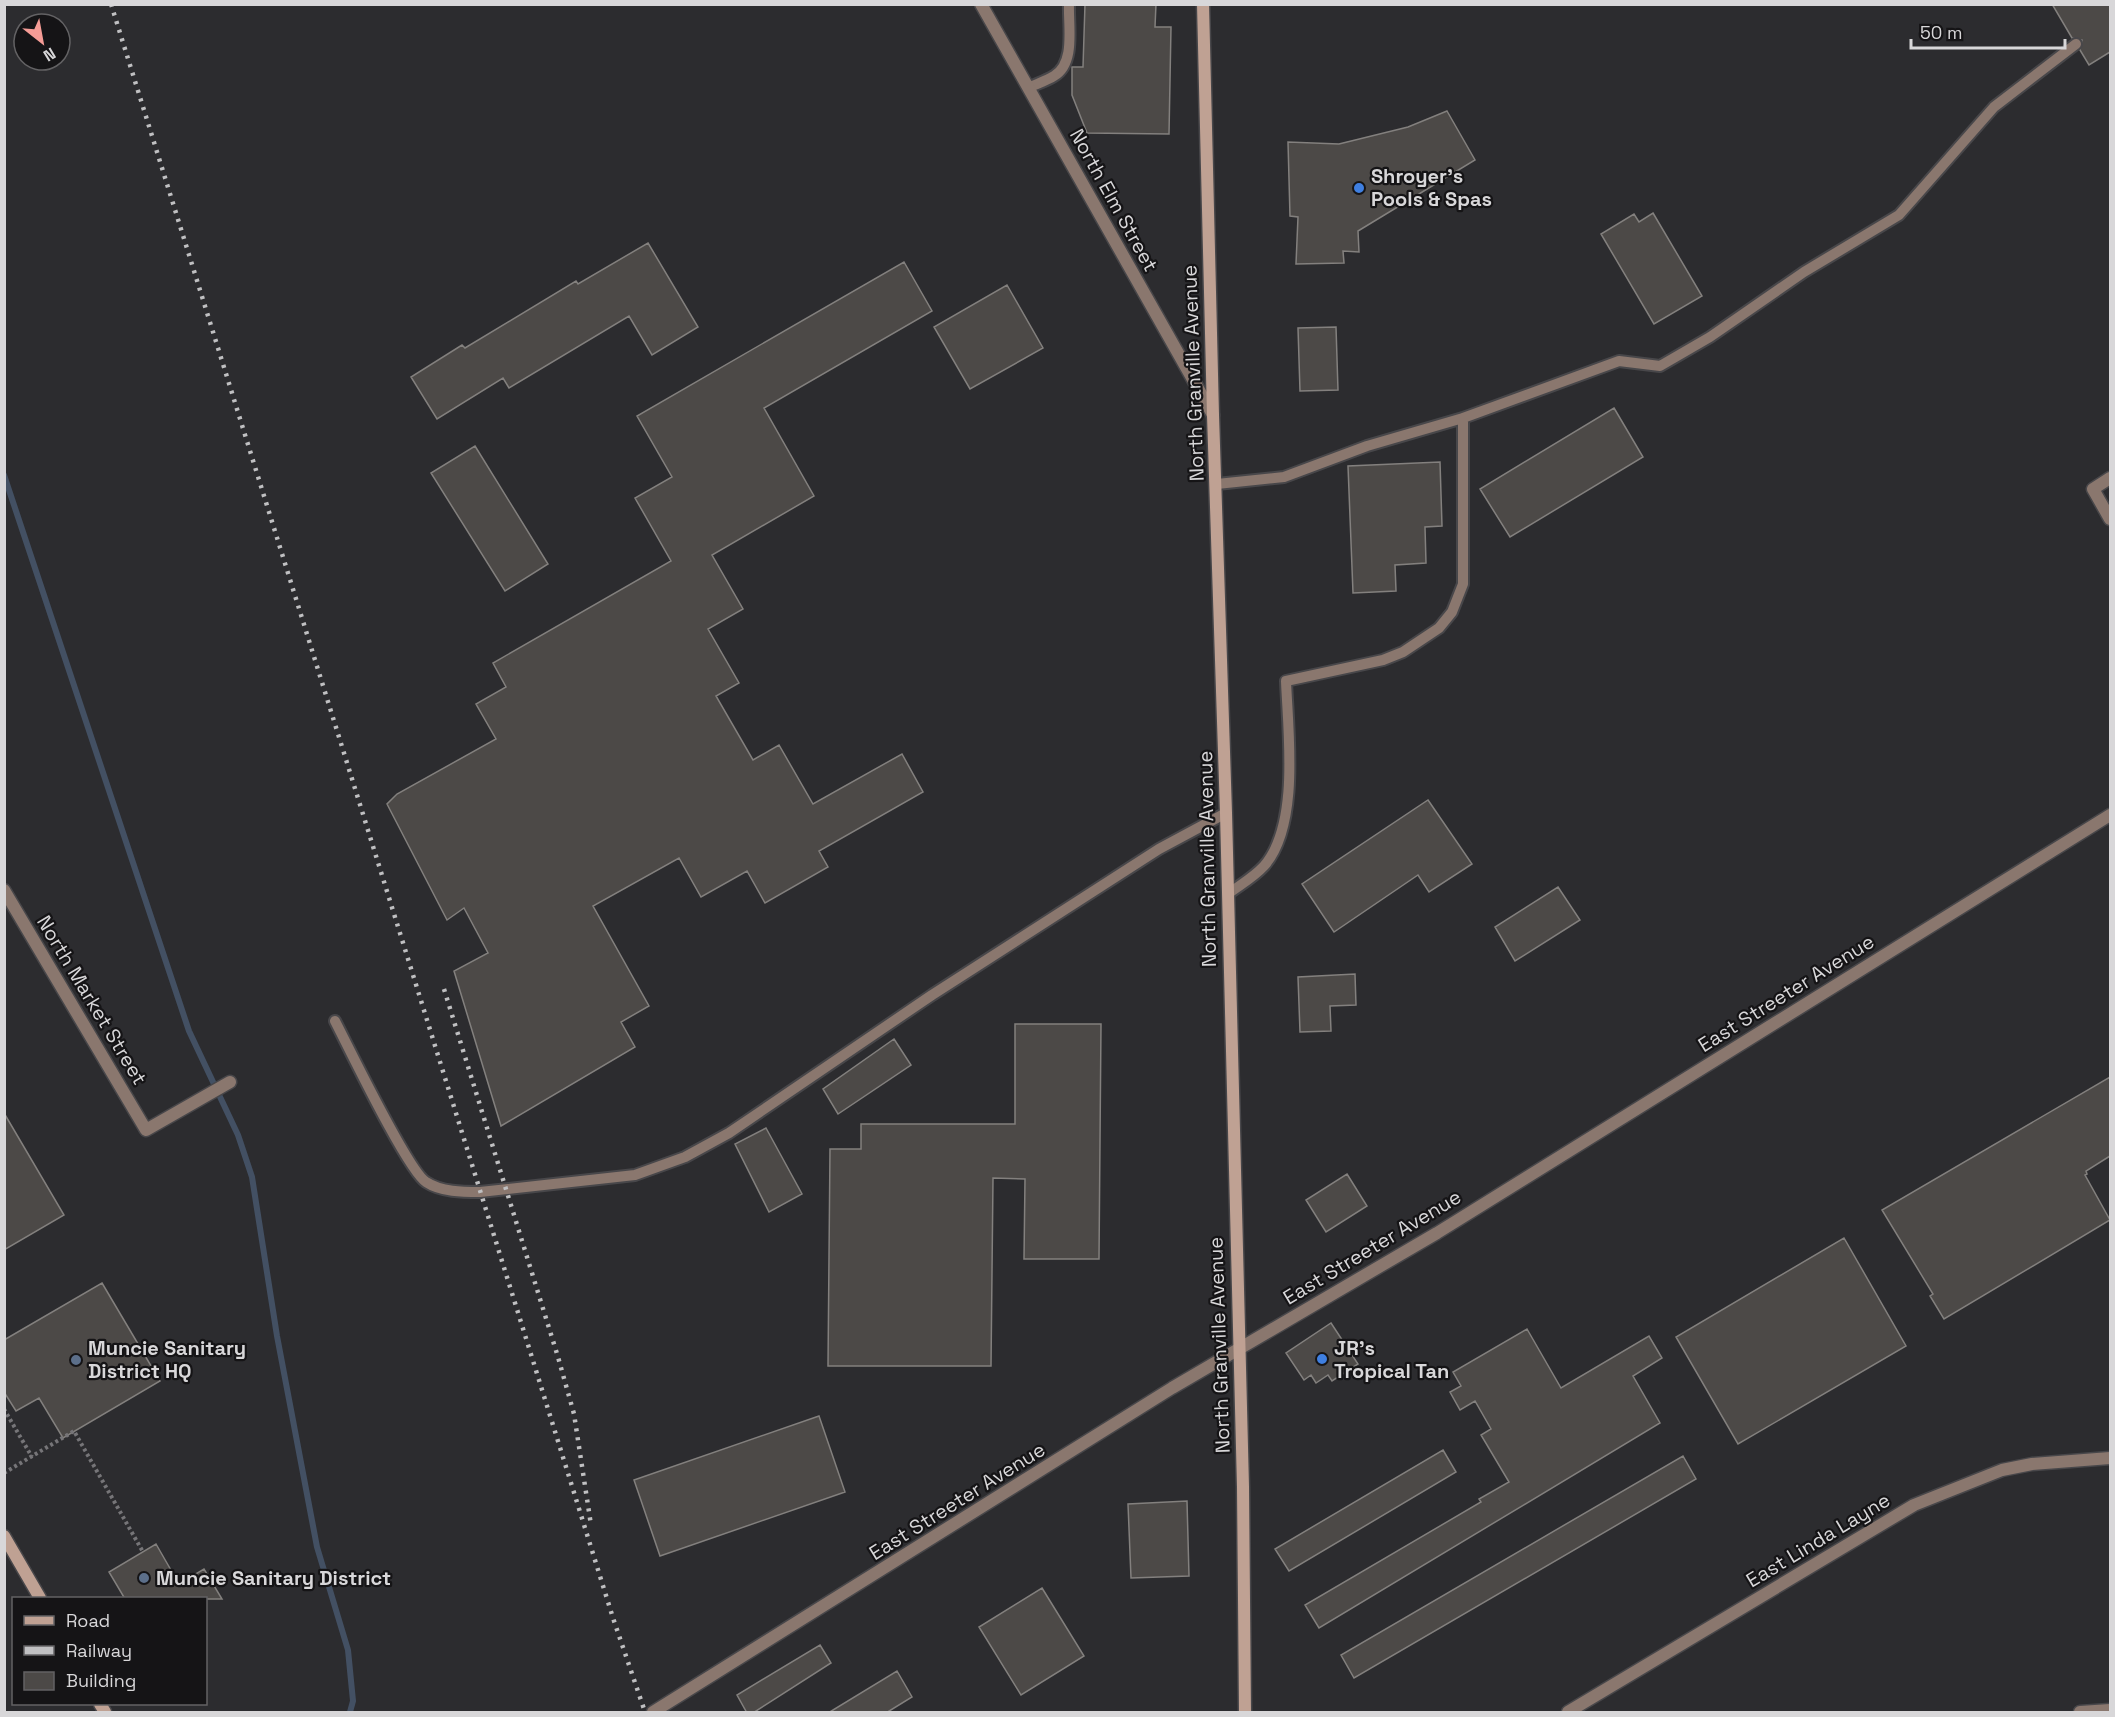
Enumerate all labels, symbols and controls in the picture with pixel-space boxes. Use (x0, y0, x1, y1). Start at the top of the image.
north arrow (12, 12, 72, 72)
scale bar (1911, 12, 2066, 50)
text: 50 m (1920, 21, 1962, 44)
text: N (39, 43, 59, 66)
street label: North Elm Street (1064, 124, 1164, 276)
place label: Shroyer's Pools & Spas (1371, 163, 1492, 212)
marker: Shroyer's Pools & Spas (1352, 181, 1366, 195)
street label: North Granville Avenue (1176, 264, 1210, 482)
street label: North Granville Avenue (1192, 751, 1222, 967)
street label: North Market Street (31, 910, 153, 1090)
street label: East Streeter Avenue (1693, 928, 1879, 1058)
street label: East Streeter Avenue (1278, 1184, 1466, 1310)
street label: North Granville Avenue (1202, 1236, 1236, 1454)
place label: Muncie Sanitary District HQ (88, 1335, 246, 1384)
place label: JR's Tropical Tan (1334, 1335, 1449, 1384)
marker: JR's Tropical Tan (1315, 1352, 1329, 1366)
marker: Muncie Sanitary District HQ (69, 1353, 83, 1367)
street label: East Streeter Avenue (864, 1436, 1050, 1566)
street label: East Linda Layne (1741, 1487, 1895, 1593)
place label: Muncie Sanitary District (156, 1565, 391, 1591)
marker: Muncie Sanitary District (137, 1571, 151, 1585)
legend (12, 1597, 207, 1705)
text: Road (66, 1609, 110, 1632)
text: Railway (66, 1639, 132, 1662)
text: Building (66, 1669, 136, 1692)

